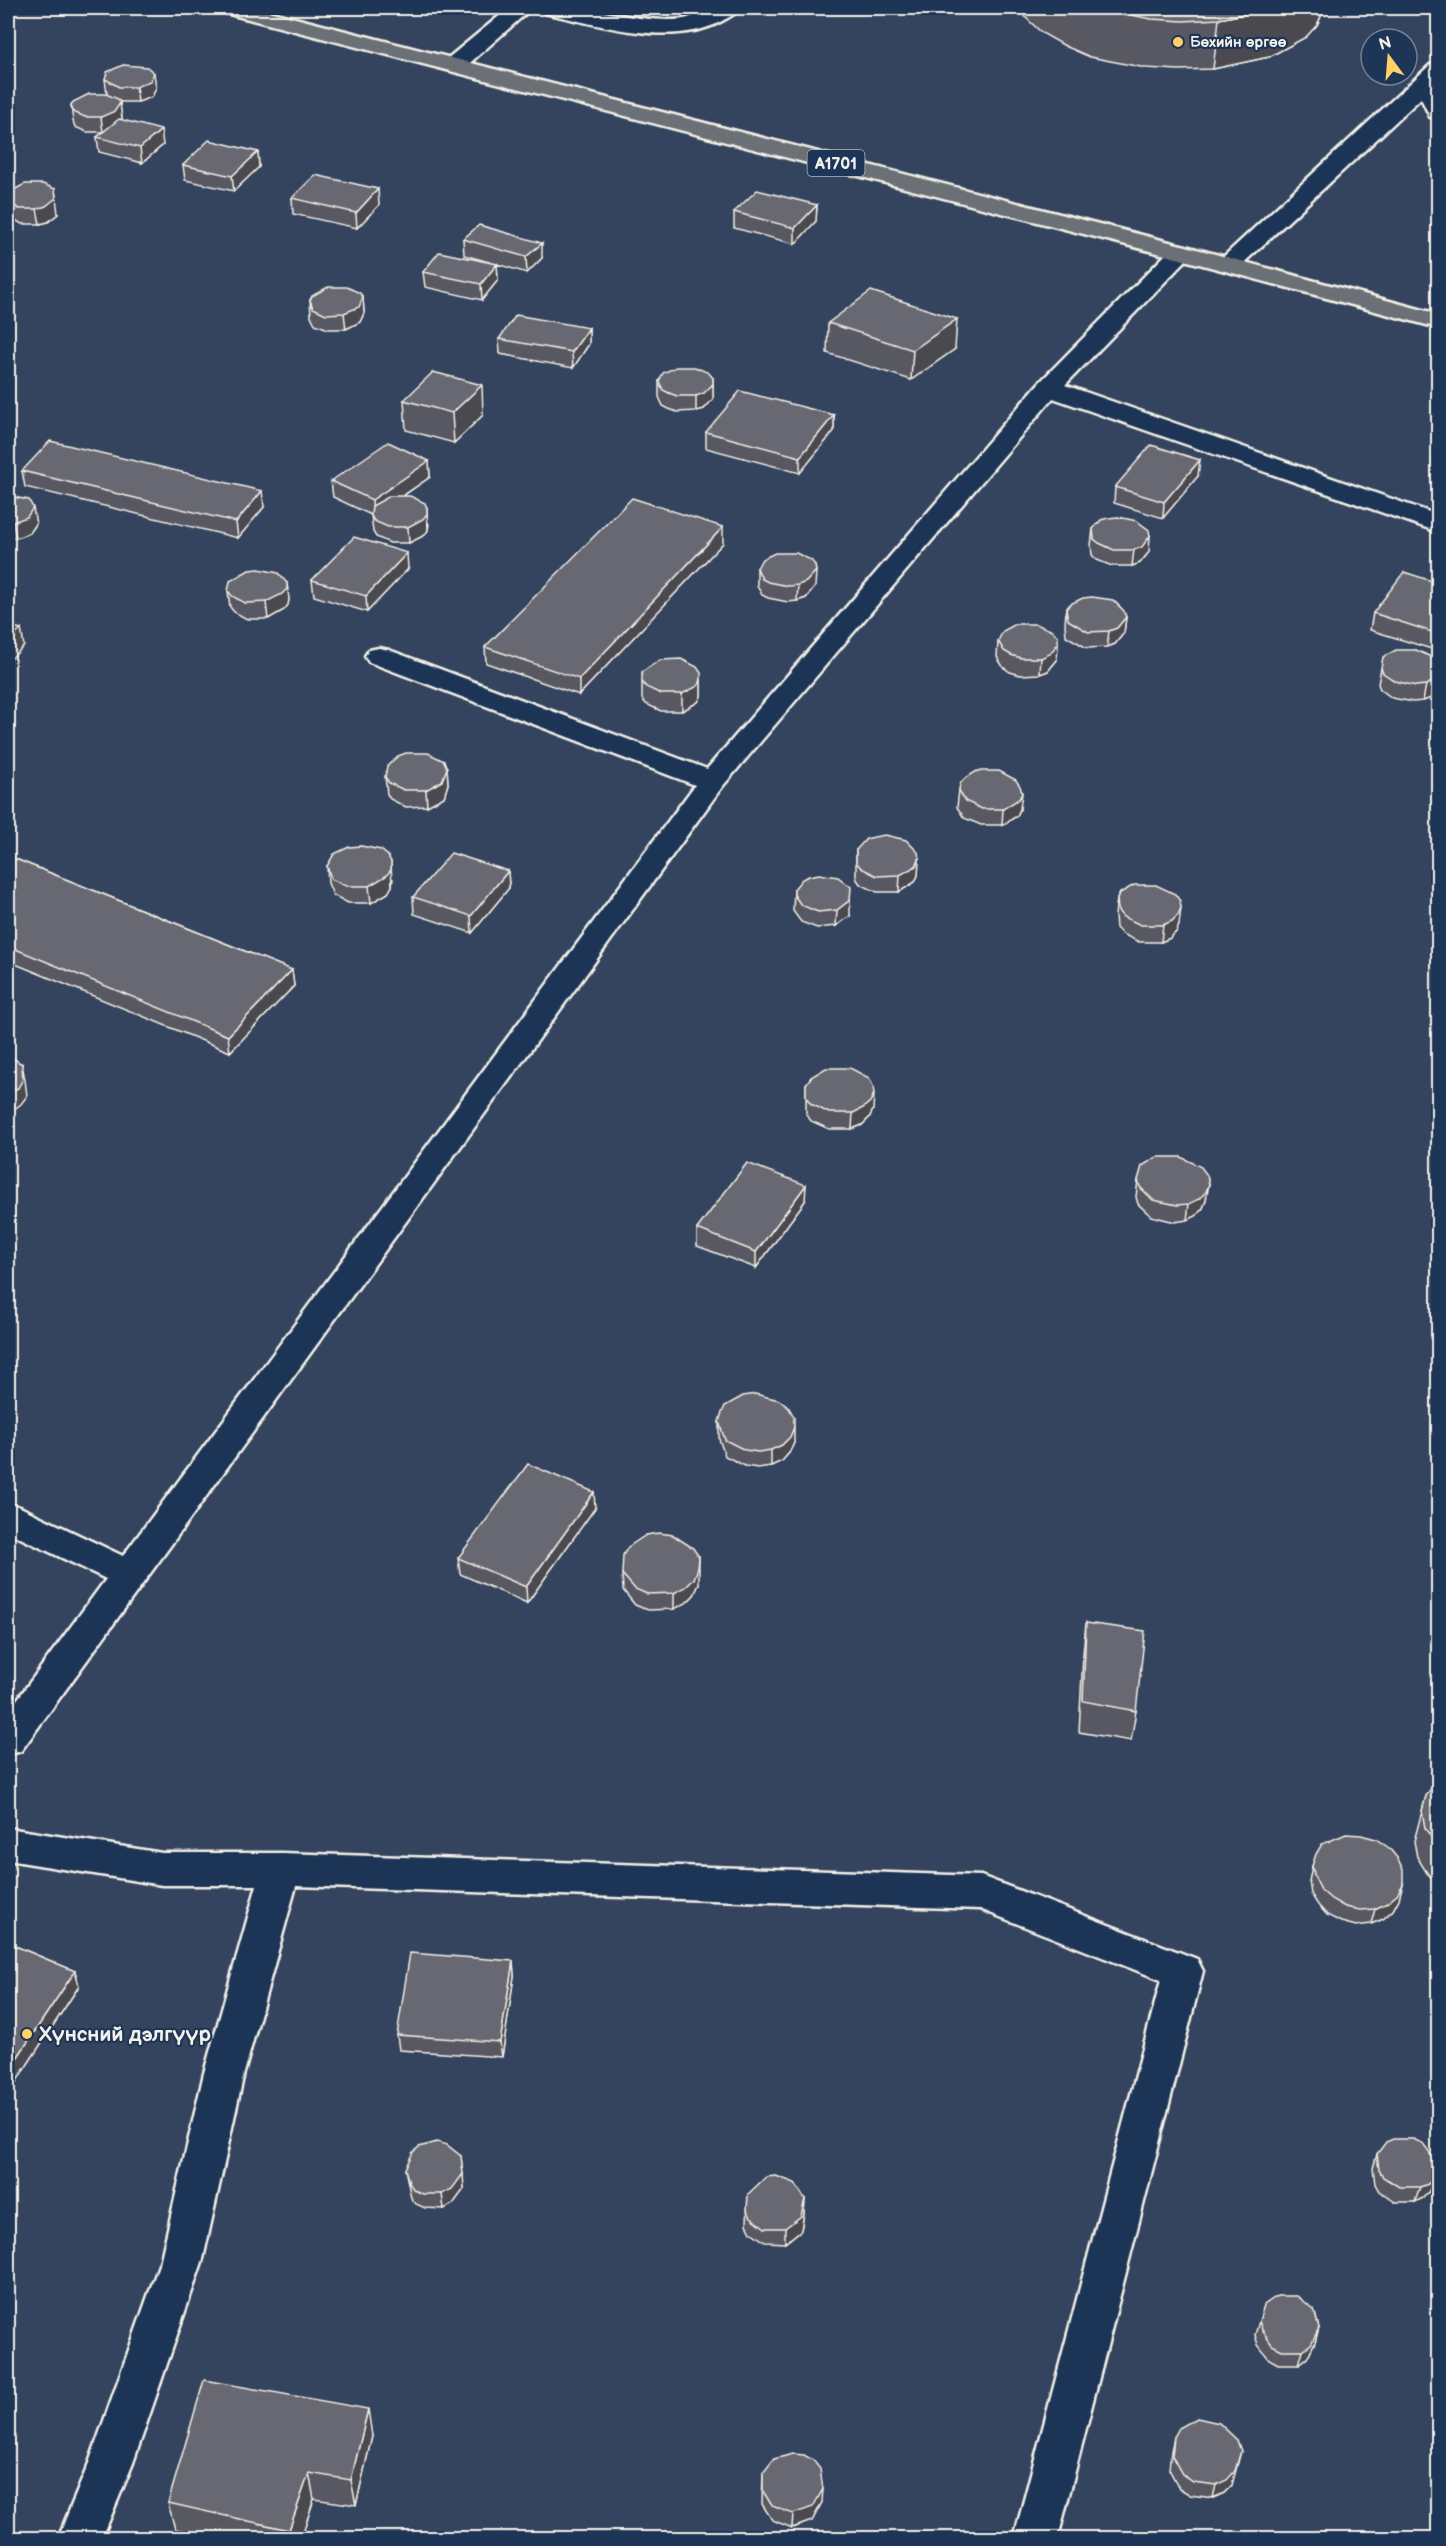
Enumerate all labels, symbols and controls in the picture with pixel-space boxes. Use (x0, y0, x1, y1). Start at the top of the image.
north arrow (1359, 27, 1419, 87)
place label: Бөхийн өргөө (1190, 33, 1287, 52)
text: N (1377, 33, 1394, 55)
marker: Бөхийн өргөө (1171, 35, 1185, 49)
road number: A1701 (808, 150, 864, 176)
place label: Хүнсний дэлгүүр (38, 2022, 211, 2047)
marker: Хүнсний дэлгүүр (20, 2027, 34, 2041)

